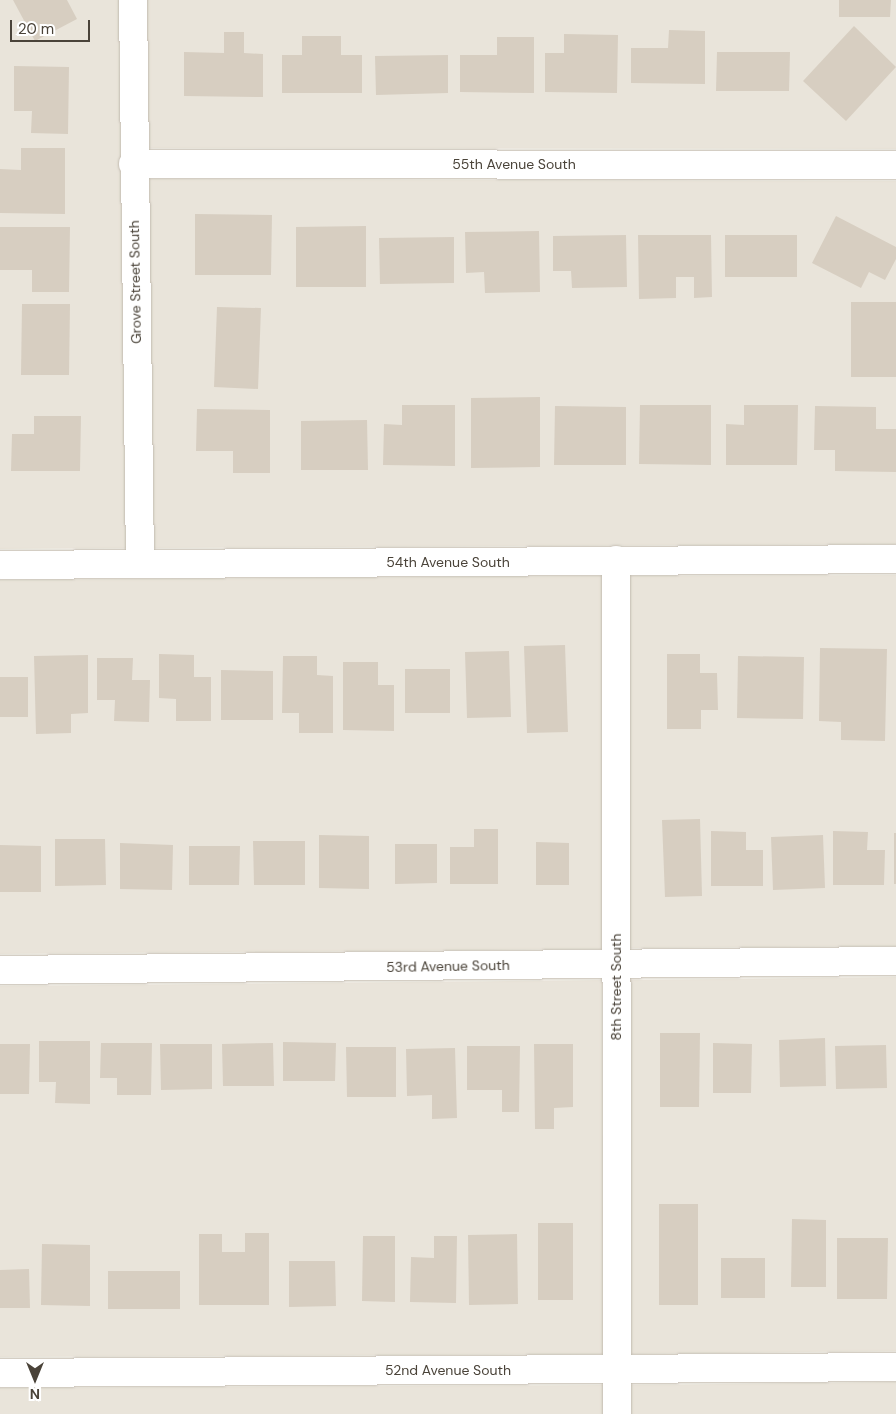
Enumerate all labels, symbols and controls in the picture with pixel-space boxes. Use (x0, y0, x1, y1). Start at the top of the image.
scale bar (12, 10, 92, 42)
text: 20 m (18, 19, 54, 39)
street label: 55th Avenue South (452, 156, 576, 172)
street label: Grove Street South (126, 220, 144, 344)
street label: 54th Avenue South (386, 554, 510, 570)
street label: 8th Street South (608, 933, 624, 1041)
street label: 53rd Avenue South (386, 957, 510, 975)
north arrow (10, 1354, 60, 1404)
street label: 52nd Avenue South (385, 1362, 511, 1378)
text: N (30, 1385, 40, 1403)

